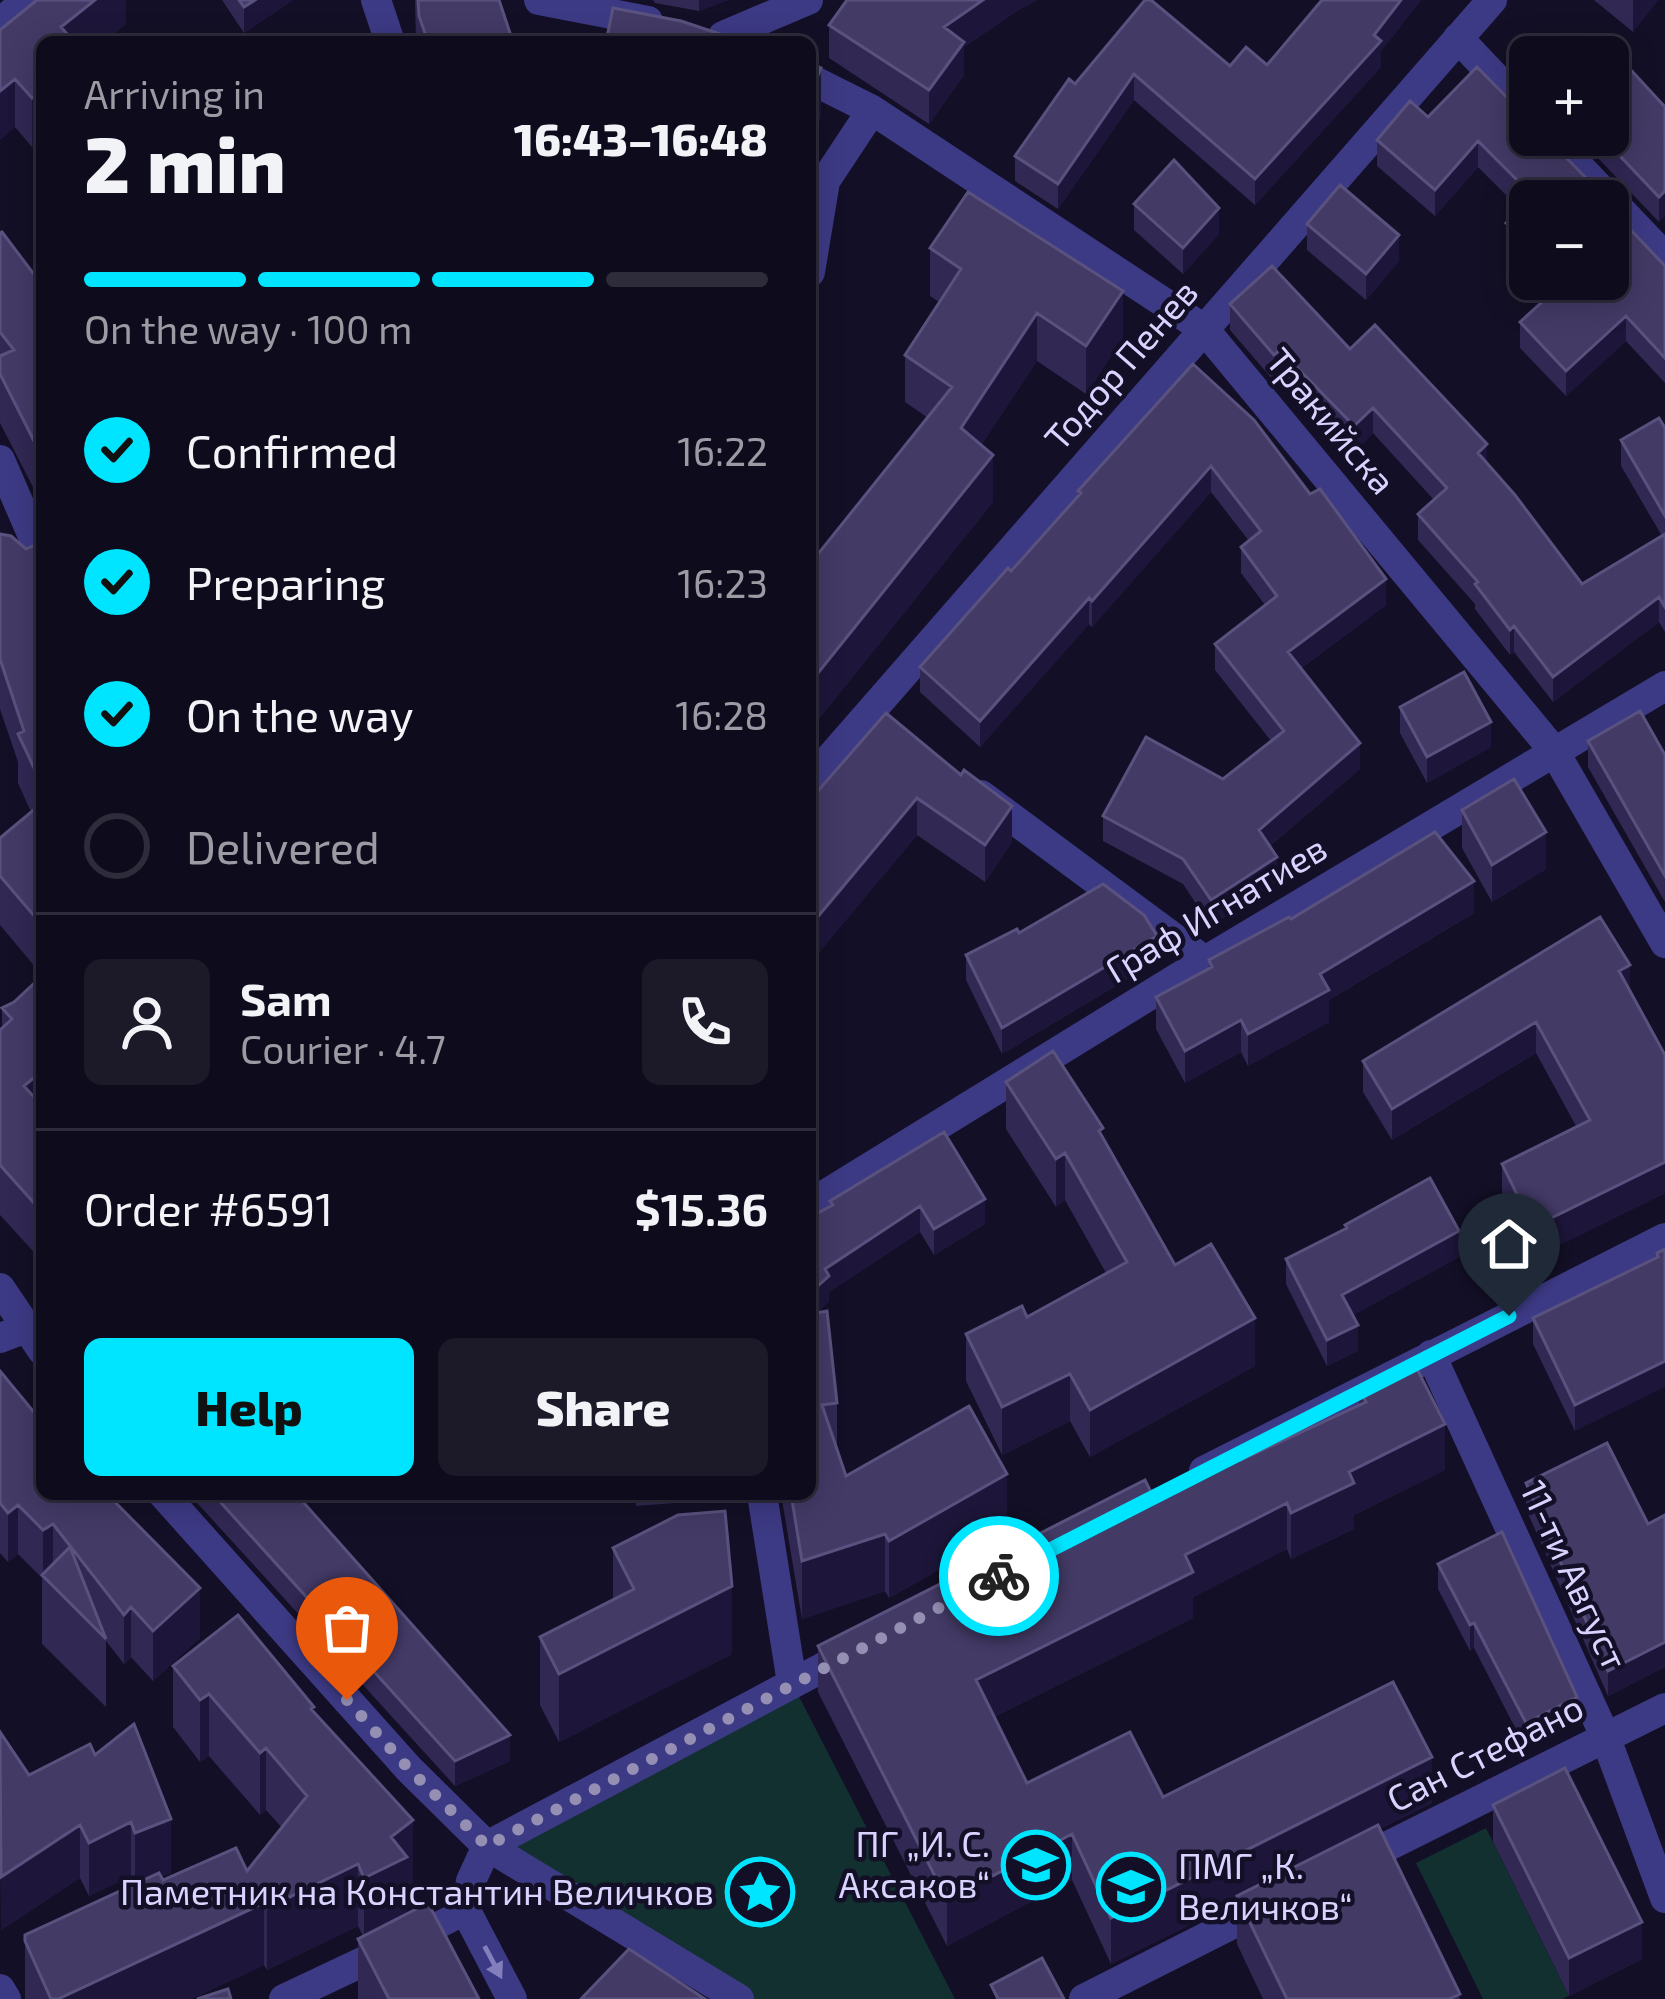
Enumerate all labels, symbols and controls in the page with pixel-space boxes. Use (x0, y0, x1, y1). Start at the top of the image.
map controls (1509, 36, 1629, 300)
button: + (1509, 36, 1629, 156)
text: Arriving in (84, 70, 265, 117)
text: 16:43–16:48 (514, 111, 768, 165)
text: 2 min (84, 115, 286, 209)
button: − (1509, 180, 1629, 300)
street label: Тодор Пенев (1034, 270, 1205, 458)
text: On the way · 100 m (84, 305, 412, 352)
street label: Тракийска (1259, 338, 1406, 502)
icon: check (84, 417, 150, 483)
text: Confirmed (186, 423, 398, 477)
text: 16:22 (677, 427, 768, 474)
icon: check (84, 549, 150, 615)
text: Preparing (186, 555, 385, 609)
text: 16:23 (677, 559, 768, 606)
icon: check (84, 681, 150, 747)
text: On the way (186, 687, 413, 741)
text: 16:28 (675, 691, 768, 738)
text: Delivered (186, 819, 380, 873)
street label: Граф Игнатиев (1097, 825, 1334, 991)
button: person (84, 959, 210, 1085)
button: phone (642, 959, 768, 1085)
text: Sam (240, 971, 332, 1025)
text: Courier · 4.7 (240, 1025, 446, 1072)
text: Order #6591 (84, 1181, 333, 1235)
text: $15.36 (635, 1181, 768, 1235)
pin (1458, 1193, 1560, 1316)
icon: home (1476, 1211, 1542, 1277)
button: Help (84, 1338, 414, 1476)
button: Share (438, 1338, 768, 1476)
street label: 11-ти Август (1512, 1473, 1638, 1676)
courier (939, 1516, 1059, 1636)
icon: bike (966, 1543, 1032, 1609)
pin (296, 1577, 398, 1700)
icon: bag (314, 1595, 380, 1661)
street label: Сан Стефано (1379, 1684, 1589, 1819)
place label: ПГ „И. С. Аксаков“ (839, 1821, 990, 1905)
school or university icon: ПГ „И. С. Аксаков“ (1001, 1830, 1071, 1900)
place label: ПМГ „К. Величков“ (1178, 1843, 1353, 1927)
school or university icon: ПМГ „К. Величков“ (1096, 1852, 1166, 1922)
place icon: Паметник на Константин Величков (725, 1857, 795, 1927)
place label: Паметник на Константин Величков (120, 1869, 714, 1912)
one-way arrow (482, 1944, 502, 1979)

